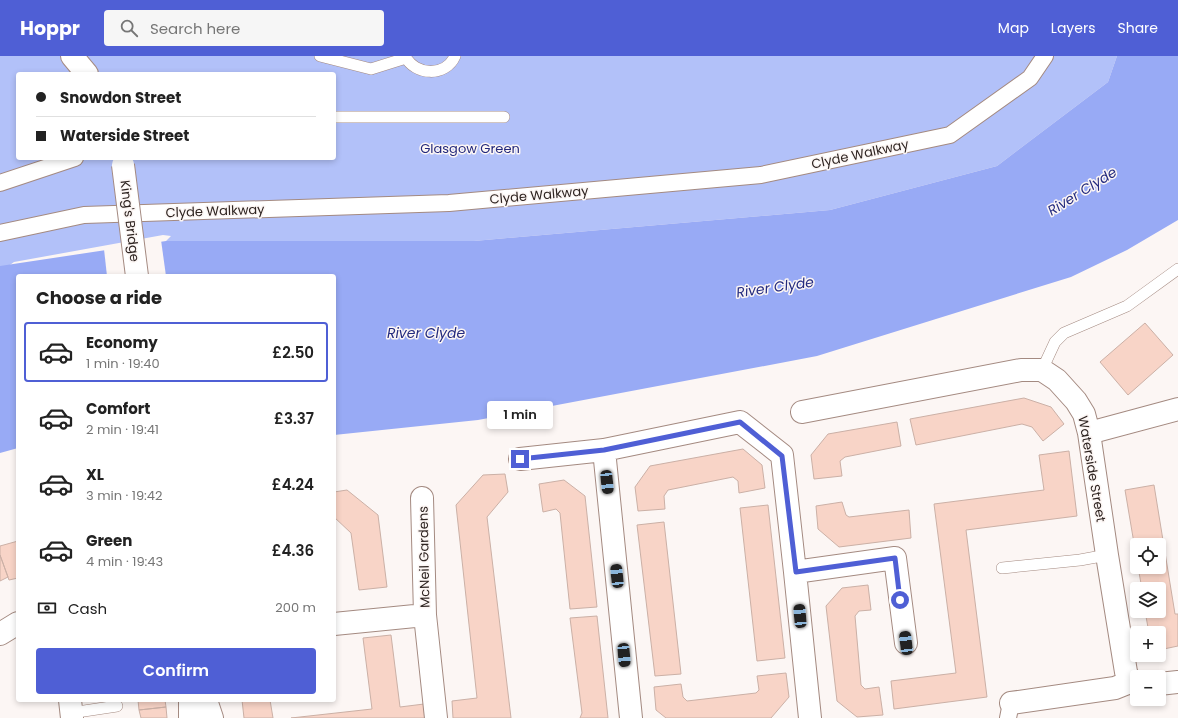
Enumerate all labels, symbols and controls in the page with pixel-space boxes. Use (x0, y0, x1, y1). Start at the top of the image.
search box (104, 10, 384, 46)
text: Hoppr (20, 15, 80, 42)
icon: search (118, 17, 140, 39)
text: Search here (150, 18, 240, 39)
text: Map (998, 18, 1029, 38)
text: Layers (1051, 18, 1095, 38)
text: Share (1117, 18, 1158, 38)
text: Snowdon Street (60, 87, 181, 108)
text: Waterside Street (60, 125, 189, 146)
street label: Clyde Walkway (810, 134, 911, 174)
park label: Glasgow Green (420, 139, 520, 158)
water label: River Clyde (1044, 162, 1121, 220)
street label: King's Bridge (116, 179, 144, 263)
street label: Clyde Walkway (489, 181, 590, 209)
street label: Clyde Walkway (165, 200, 265, 222)
water label: River Clyde (735, 272, 815, 302)
text: Choose a ride (36, 285, 162, 310)
water label: River Clyde (387, 323, 465, 343)
text: Economy (86, 332, 158, 353)
icon: car (38, 334, 74, 370)
text: £2.50 (272, 342, 314, 363)
text: 1 min · 19:40 (86, 354, 160, 373)
text: Comfort (86, 398, 150, 419)
icon: car (38, 400, 74, 436)
callout: 1 min (487, 401, 553, 429)
text: 1 min (503, 405, 537, 424)
text: £3.37 (274, 408, 314, 429)
street label: Waterside Street (1073, 414, 1111, 524)
text: 2 min · 19:41 (86, 420, 159, 439)
route end (511, 450, 529, 468)
text: XL (86, 464, 104, 485)
icon: car (38, 466, 74, 502)
car (600, 469, 614, 495)
text: £4.24 (272, 474, 314, 495)
text: 3 min · 19:42 (86, 486, 163, 505)
street label: McNeil Gardens (414, 506, 434, 608)
text: Green (86, 530, 132, 551)
icon: car (38, 532, 74, 568)
map controls (1130, 538, 1166, 706)
button: locate (1130, 538, 1166, 574)
text: £4.36 (272, 540, 314, 561)
text: 4 min · 19:43 (86, 552, 163, 571)
car (610, 563, 624, 589)
button: layers (1130, 582, 1166, 618)
route start (891, 591, 909, 609)
icon: cash (36, 597, 58, 619)
text: Cash (68, 598, 107, 619)
text: 200 m (275, 598, 316, 617)
car (793, 604, 807, 628)
button: + (1130, 626, 1166, 662)
car (899, 630, 913, 656)
car (617, 643, 631, 667)
button: Confirm (36, 648, 316, 694)
button: − (1130, 670, 1166, 706)

